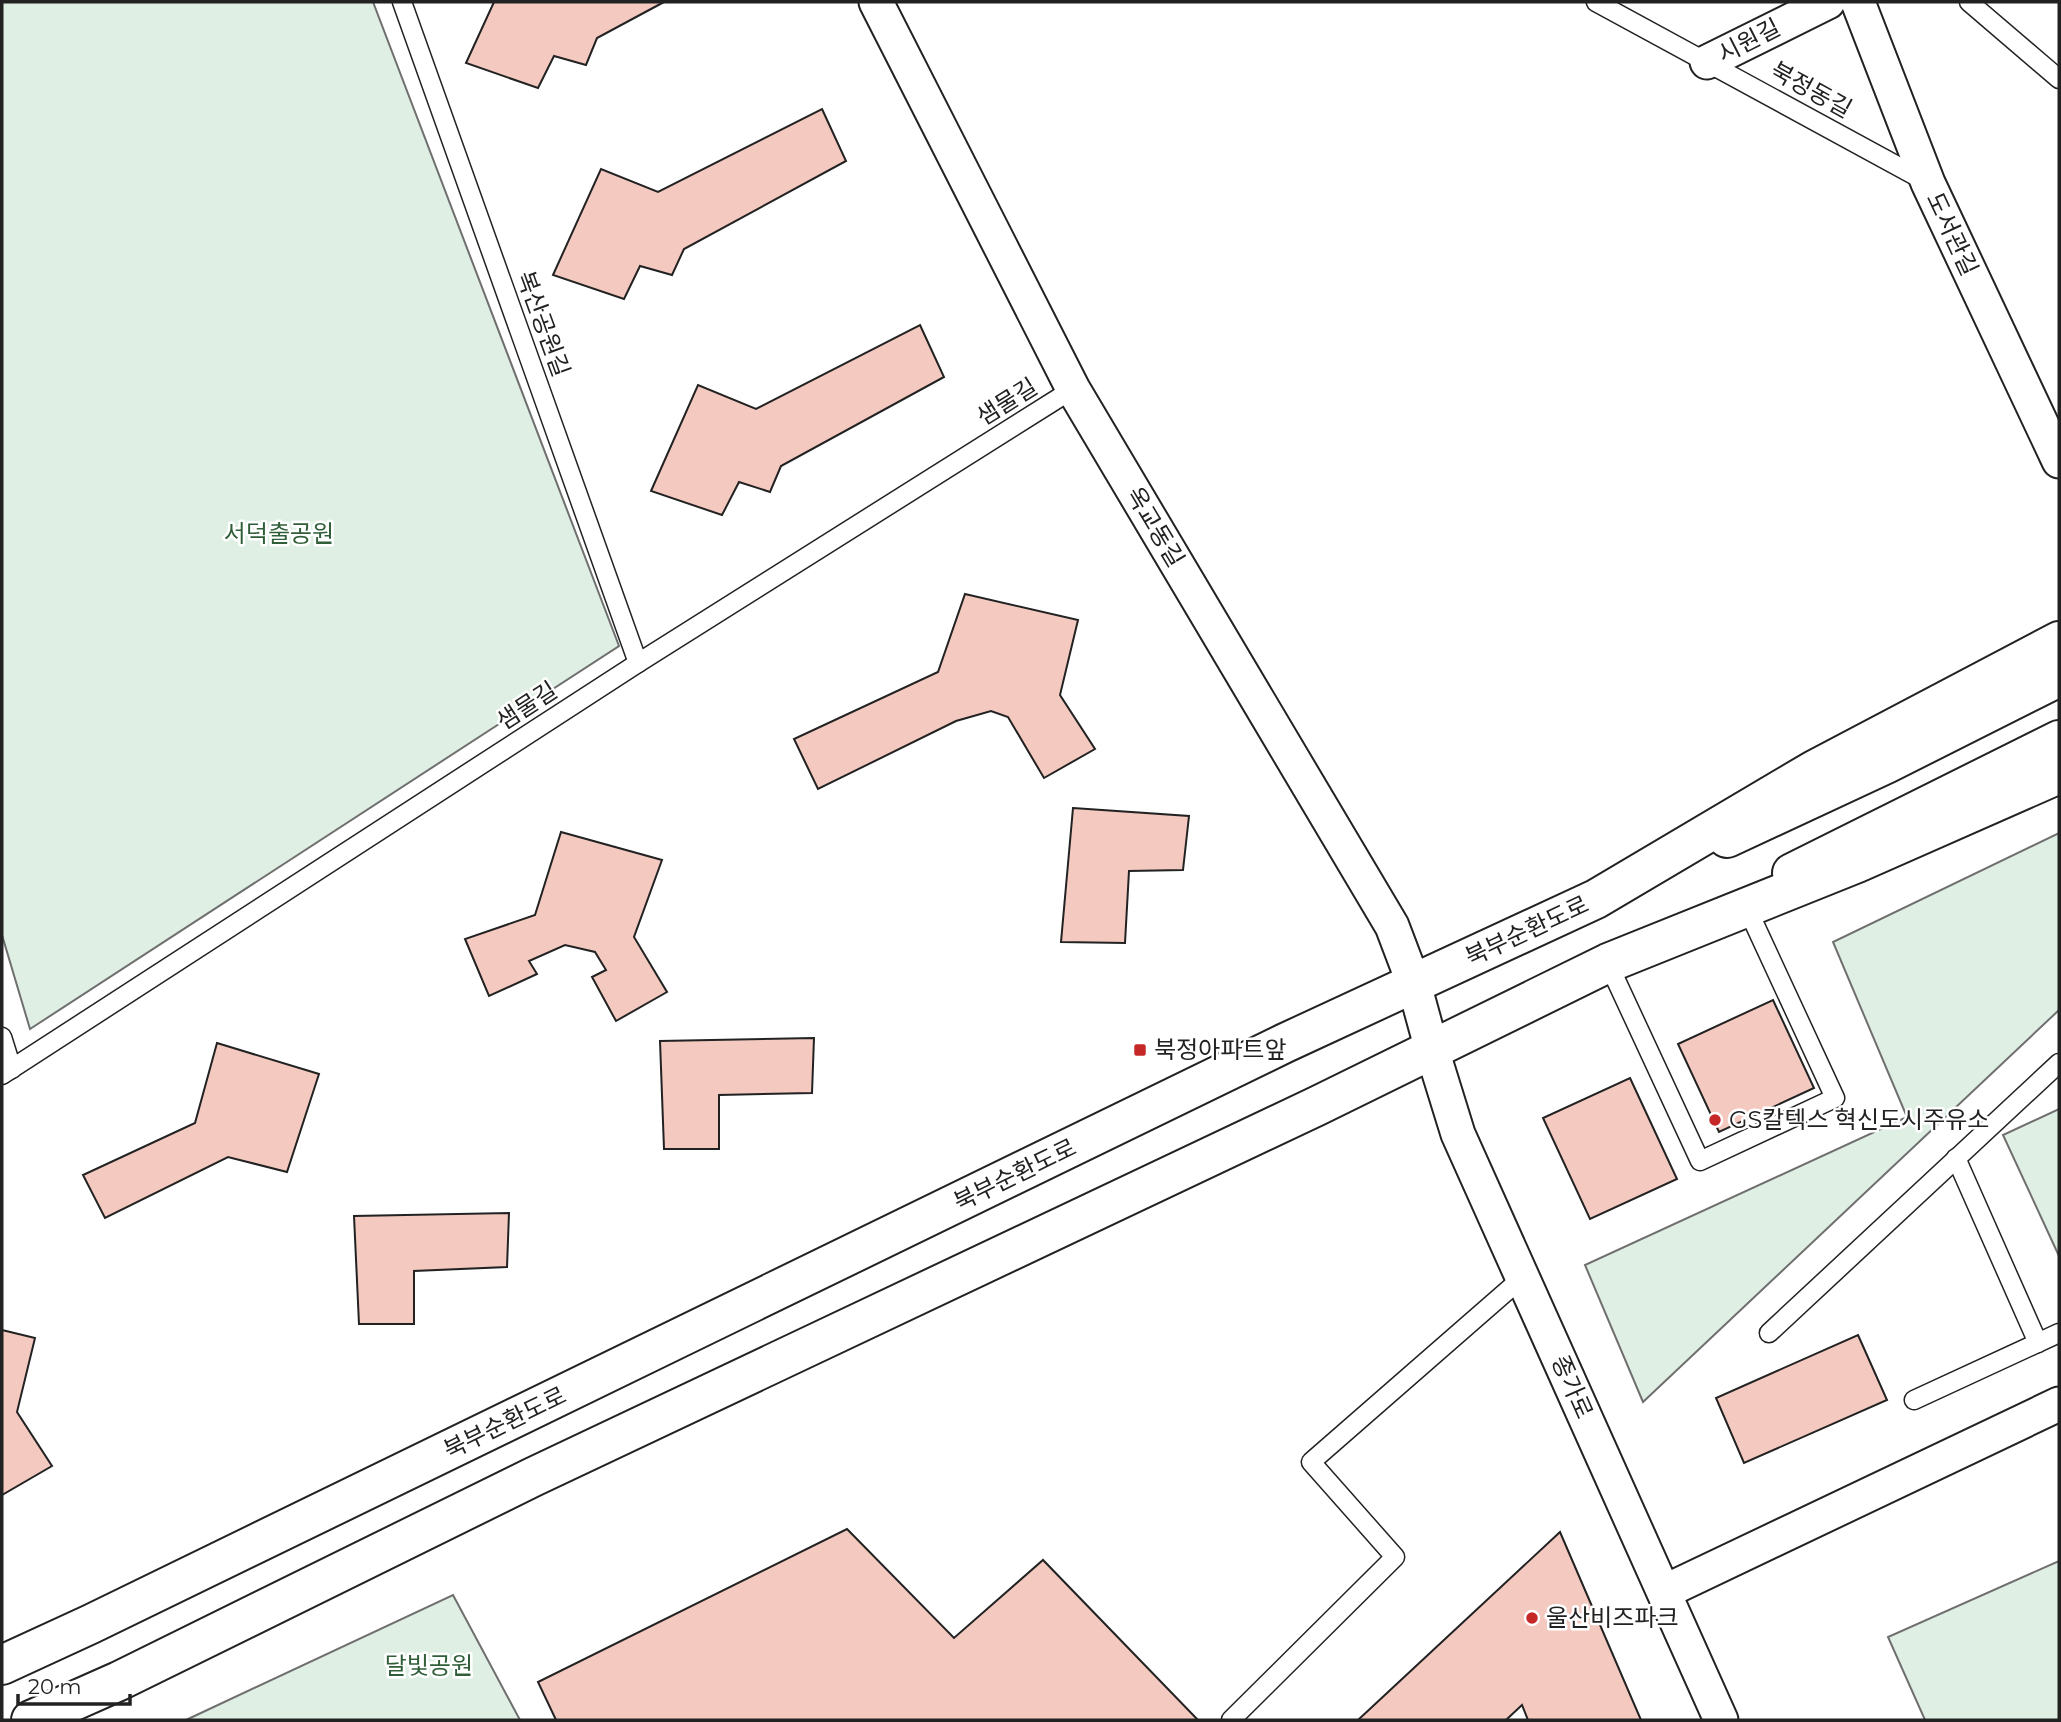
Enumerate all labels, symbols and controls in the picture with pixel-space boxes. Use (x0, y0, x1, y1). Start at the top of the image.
street label: 시원길 (1713, 13, 1785, 69)
street label: 북정동길 (1766, 55, 1857, 124)
street label: 도서관길 (1921, 188, 1984, 280)
street label: 복산공원길 (511, 267, 576, 381)
street label: 샘물길 (971, 372, 1043, 431)
street label: 옥교동길 (1120, 481, 1191, 572)
park label: 서덕출공원 (224, 519, 334, 548)
street label: 샘물길 (491, 675, 562, 736)
street label: 북부순환도로 (1461, 889, 1593, 972)
place label: 북정아파트앞 (1154, 1035, 1286, 1064)
marker: 북정아파트앞 (1132, 1042, 1148, 1058)
place label: GS칼텍스 혁신도시주유소 (1729, 1105, 1989, 1134)
marker: GS칼텍스 혁신도시주유소 (1707, 1112, 1723, 1128)
street label: 북부순환도로 (949, 1132, 1081, 1217)
street label: 종가로 (1546, 1351, 1599, 1423)
street label: 북부순환도로 (439, 1380, 571, 1465)
place label: 울산비즈파크 (1546, 1603, 1678, 1632)
marker: 울산비즈파크 (1524, 1610, 1540, 1626)
park label: 달빛공원 (385, 1651, 473, 1680)
scale bar (18, 1662, 130, 1706)
text: 20 m (28, 1674, 82, 1699)

